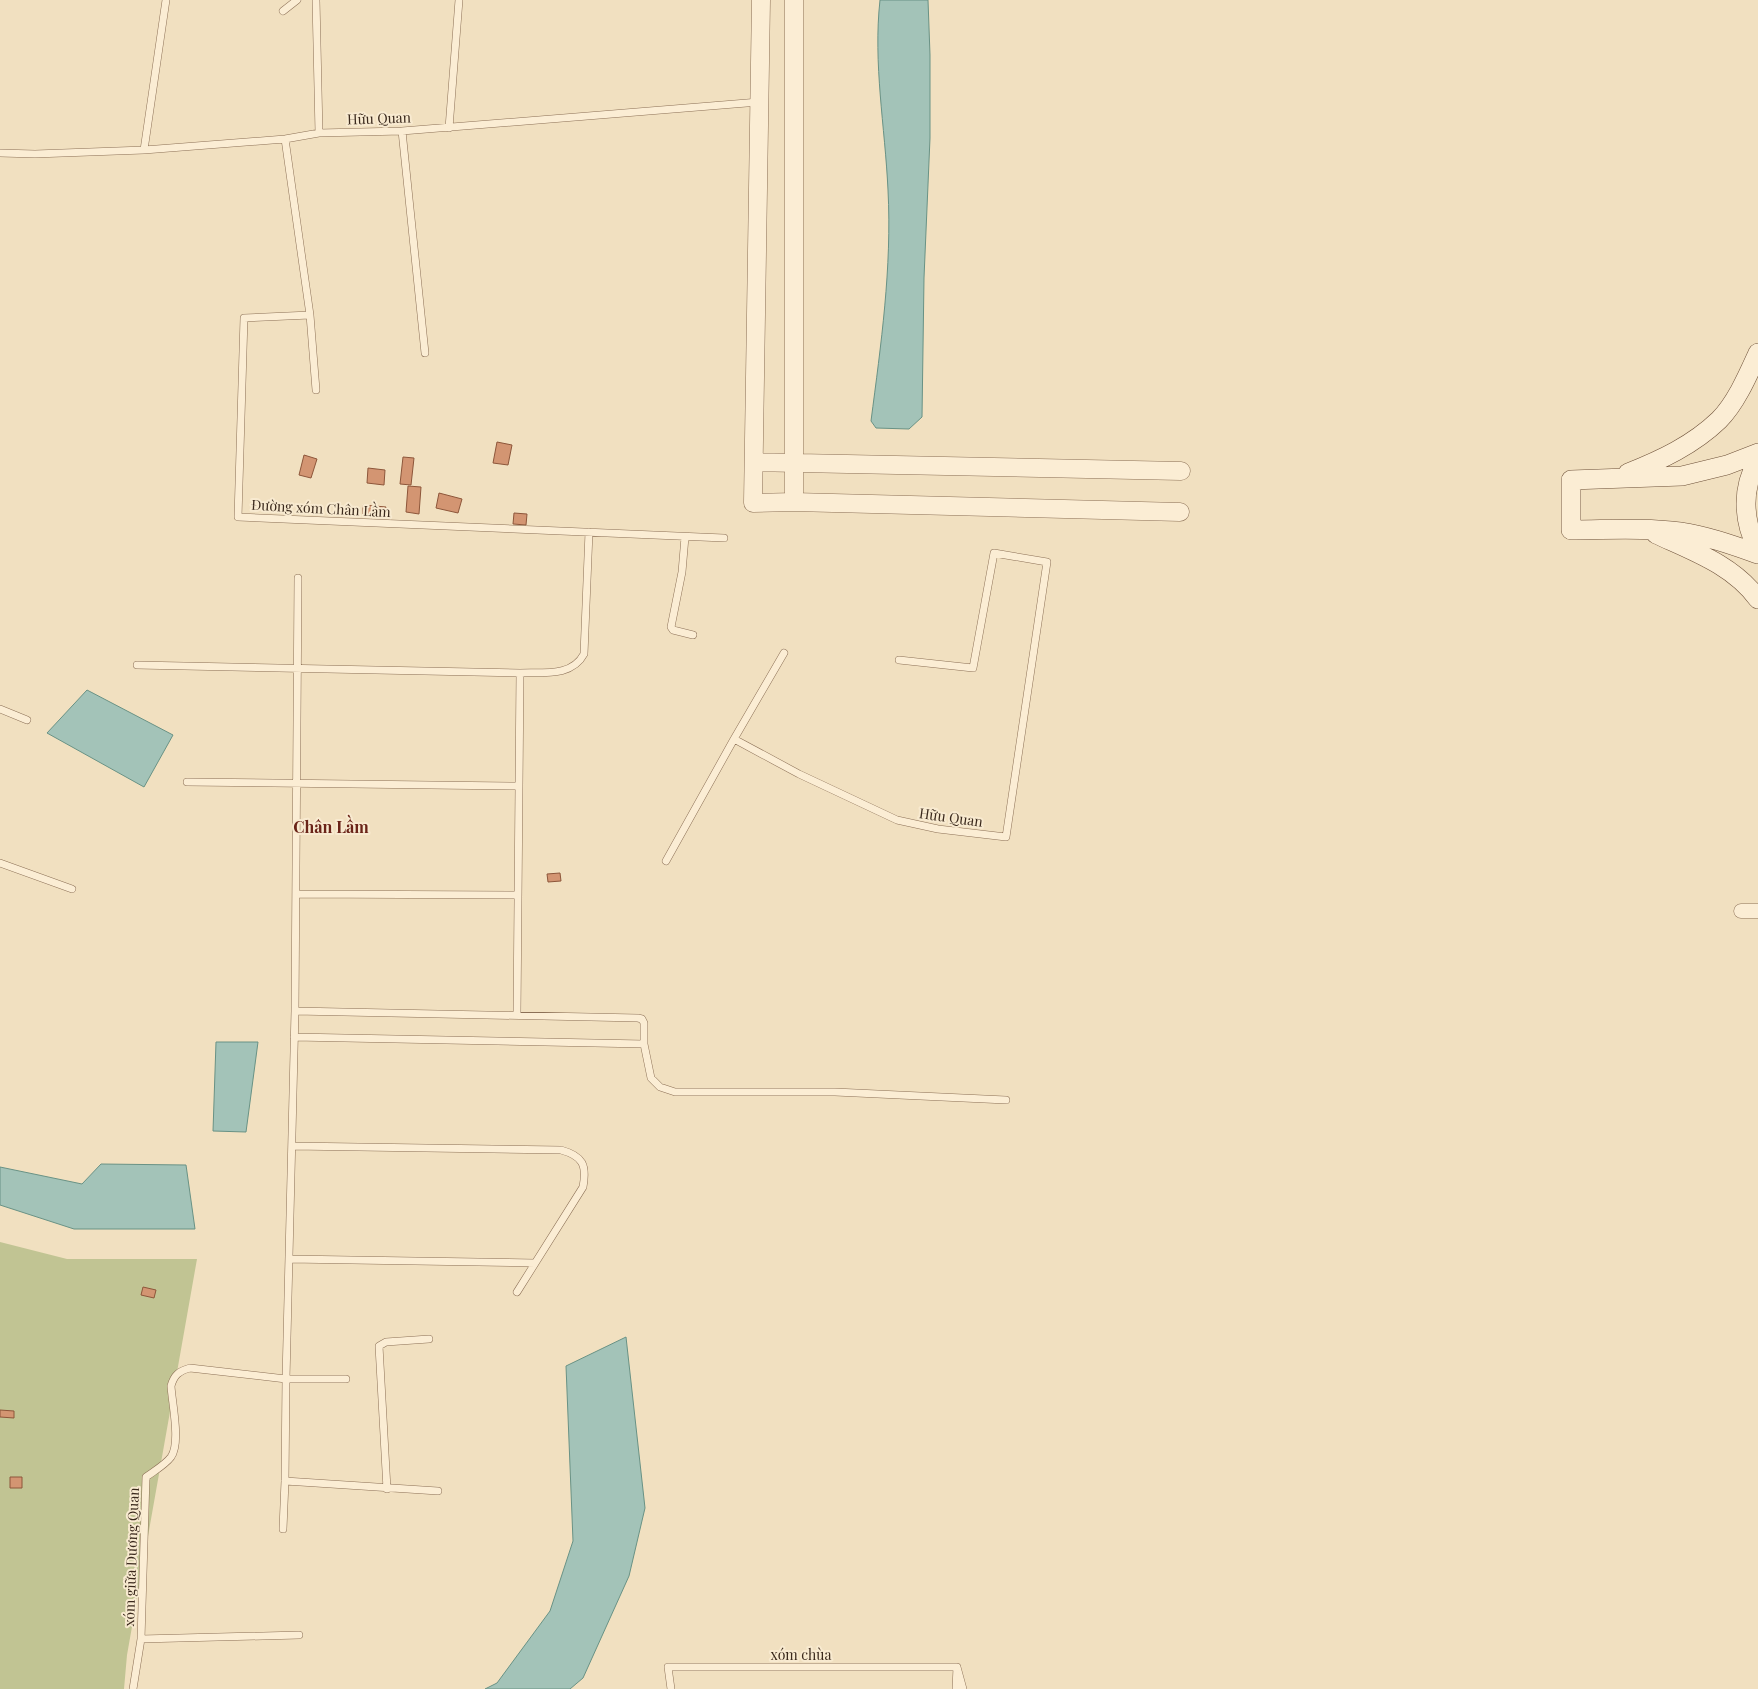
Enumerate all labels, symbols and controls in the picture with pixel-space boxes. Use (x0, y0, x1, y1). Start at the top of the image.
street label: Hữu Quan (347, 107, 412, 129)
street label: Đường xóm Chân Lầm (251, 494, 392, 521)
street label: Hữu Quan (918, 803, 985, 831)
district label: Chân Lầm (293, 814, 369, 837)
street label: xóm giữa Dương Quan (119, 1486, 143, 1627)
street label: xóm chùa (771, 1645, 831, 1664)

